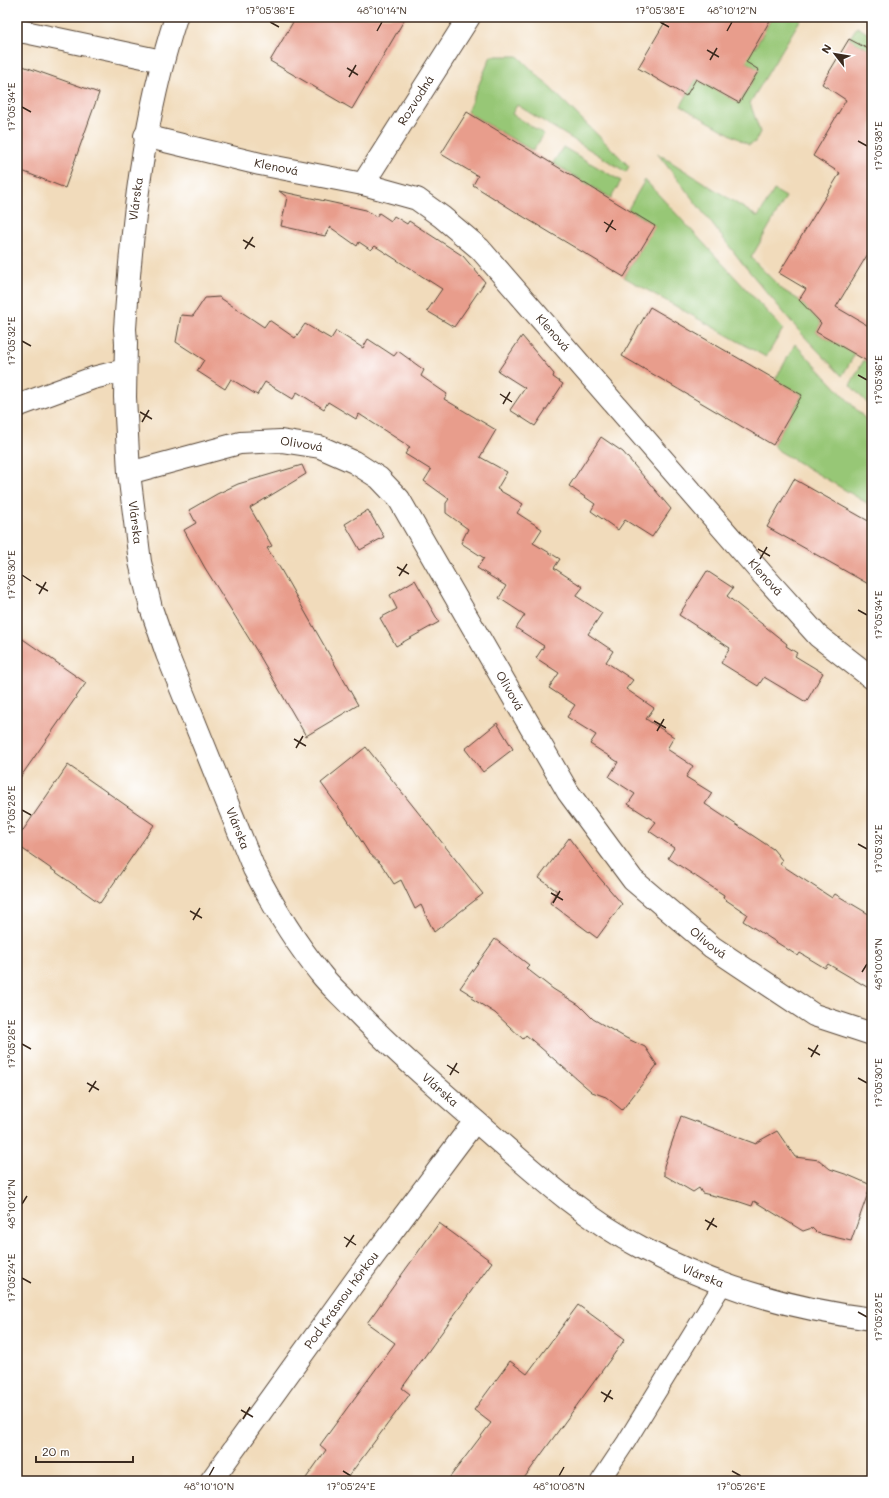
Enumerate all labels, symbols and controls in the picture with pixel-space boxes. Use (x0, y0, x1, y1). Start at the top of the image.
text: 17°05'36"E (245, 3, 295, 17)
text: 48°10'14"N (357, 3, 407, 17)
text: 17°05'38"E (635, 3, 685, 17)
text: 48°10'12"N (707, 3, 757, 17)
north arrow (815, 34, 855, 74)
text: N (817, 41, 835, 56)
street label: Rozvodná (393, 72, 437, 128)
text: 17°05'34"E (4, 82, 18, 132)
text: 17°05'38"E (871, 121, 885, 171)
street label: Klenová (253, 154, 300, 178)
street label: Vlárska (124, 176, 146, 222)
street label: Klenová (533, 310, 574, 355)
text: 17°05'32"E (4, 316, 18, 365)
text: 17°05'36"E (871, 355, 885, 405)
street label: Olivová (279, 432, 324, 454)
street label: Vlárska (125, 500, 147, 545)
text: 17°05'30"E (4, 550, 18, 600)
street label: Klenová (745, 555, 787, 599)
text: 17°05'34"E (871, 590, 885, 640)
street label: Olivová (493, 668, 528, 713)
text: 17°05'28"E (4, 785, 18, 834)
street label: Vlárska (223, 805, 254, 851)
text: 17°05'32"E (871, 824, 885, 873)
street label: Olivová (687, 923, 730, 962)
text: 48°10'08"N (871, 938, 885, 990)
text: 17°05'26"E (4, 1019, 18, 1068)
text: 17°05'30"E (871, 1058, 885, 1108)
street label: Vlárska (419, 1069, 463, 1110)
text: 48°10'12"N (4, 1179, 18, 1229)
street label: Pod Krásnou hôrkou (300, 1248, 382, 1352)
text: 17°05'24"E (4, 1253, 18, 1302)
street label: Vlárska (680, 1259, 726, 1291)
text: 17°05'28"E (871, 1292, 885, 1341)
scale bar (36, 1438, 133, 1464)
text: 20 m (42, 1443, 70, 1459)
text: 48°10'10"N (184, 1479, 234, 1493)
text: 17°05'24"E (327, 1479, 376, 1493)
text: 48°10'08"N (533, 1479, 585, 1493)
text: 17°05'26"E (717, 1479, 766, 1493)

